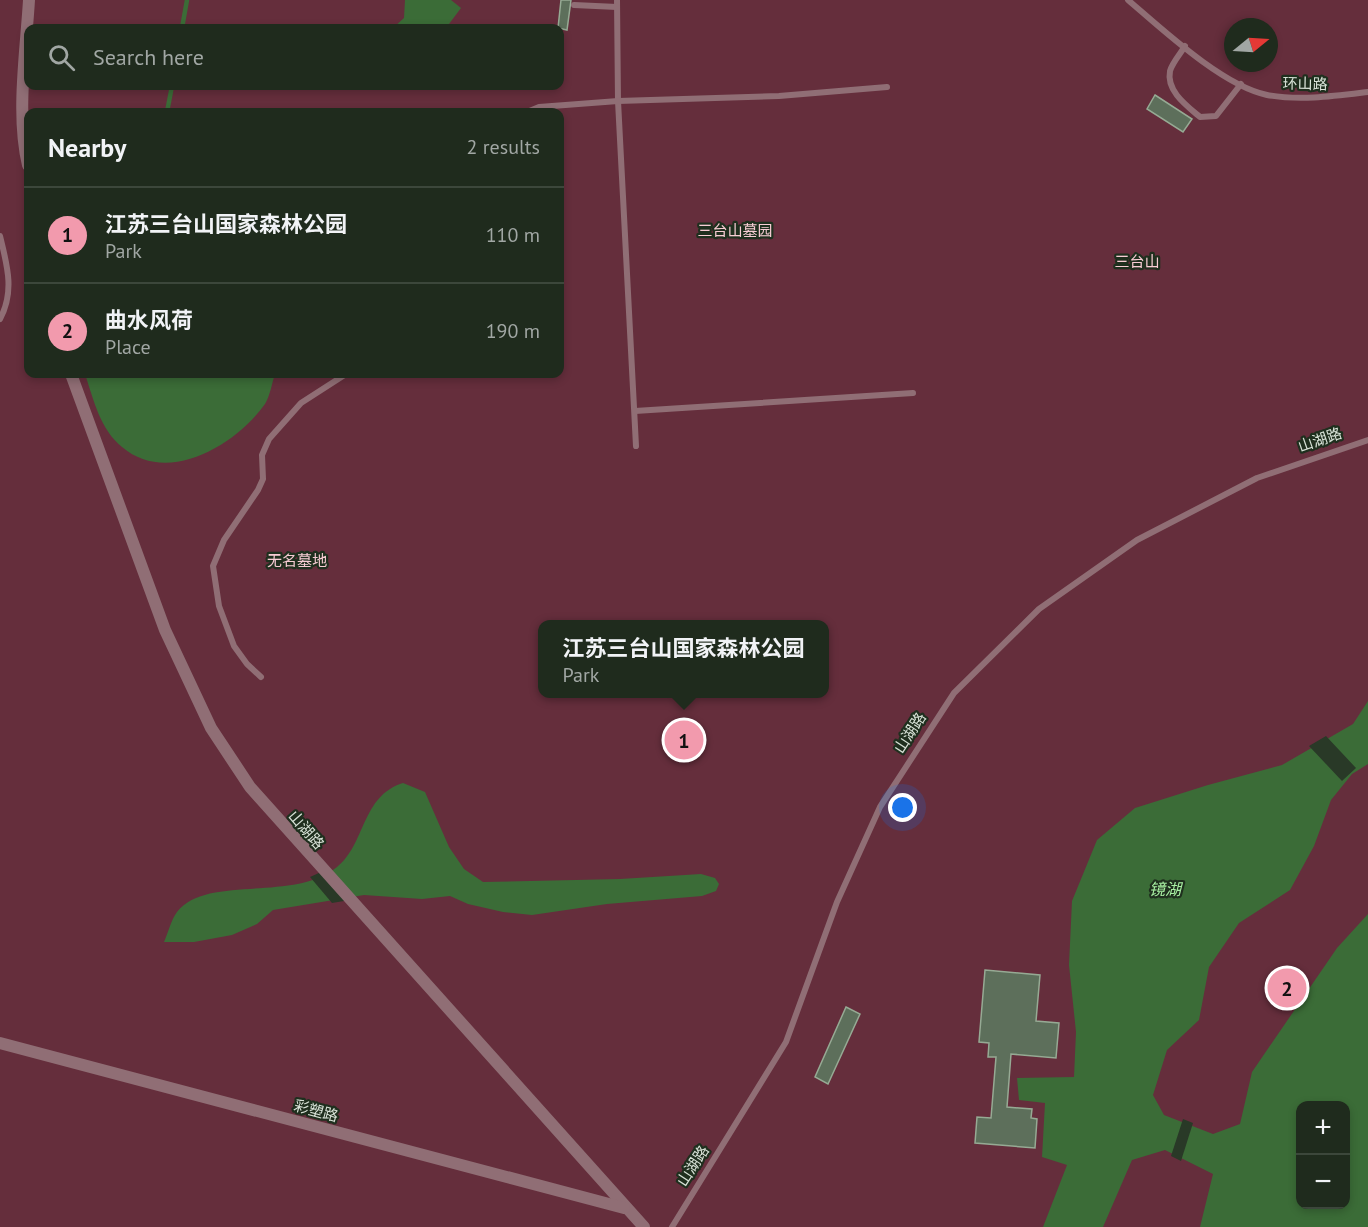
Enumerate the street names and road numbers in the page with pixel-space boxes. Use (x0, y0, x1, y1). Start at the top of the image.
street label: 环山路 (1282, 74, 1328, 93)
street label: 山湖路 (1295, 423, 1344, 456)
street label: 山湖路 (889, 709, 930, 757)
street label: 山湖路 (284, 806, 328, 853)
street label: 彩塑路 (292, 1096, 340, 1126)
street label: 山湖路 (672, 1142, 713, 1190)

